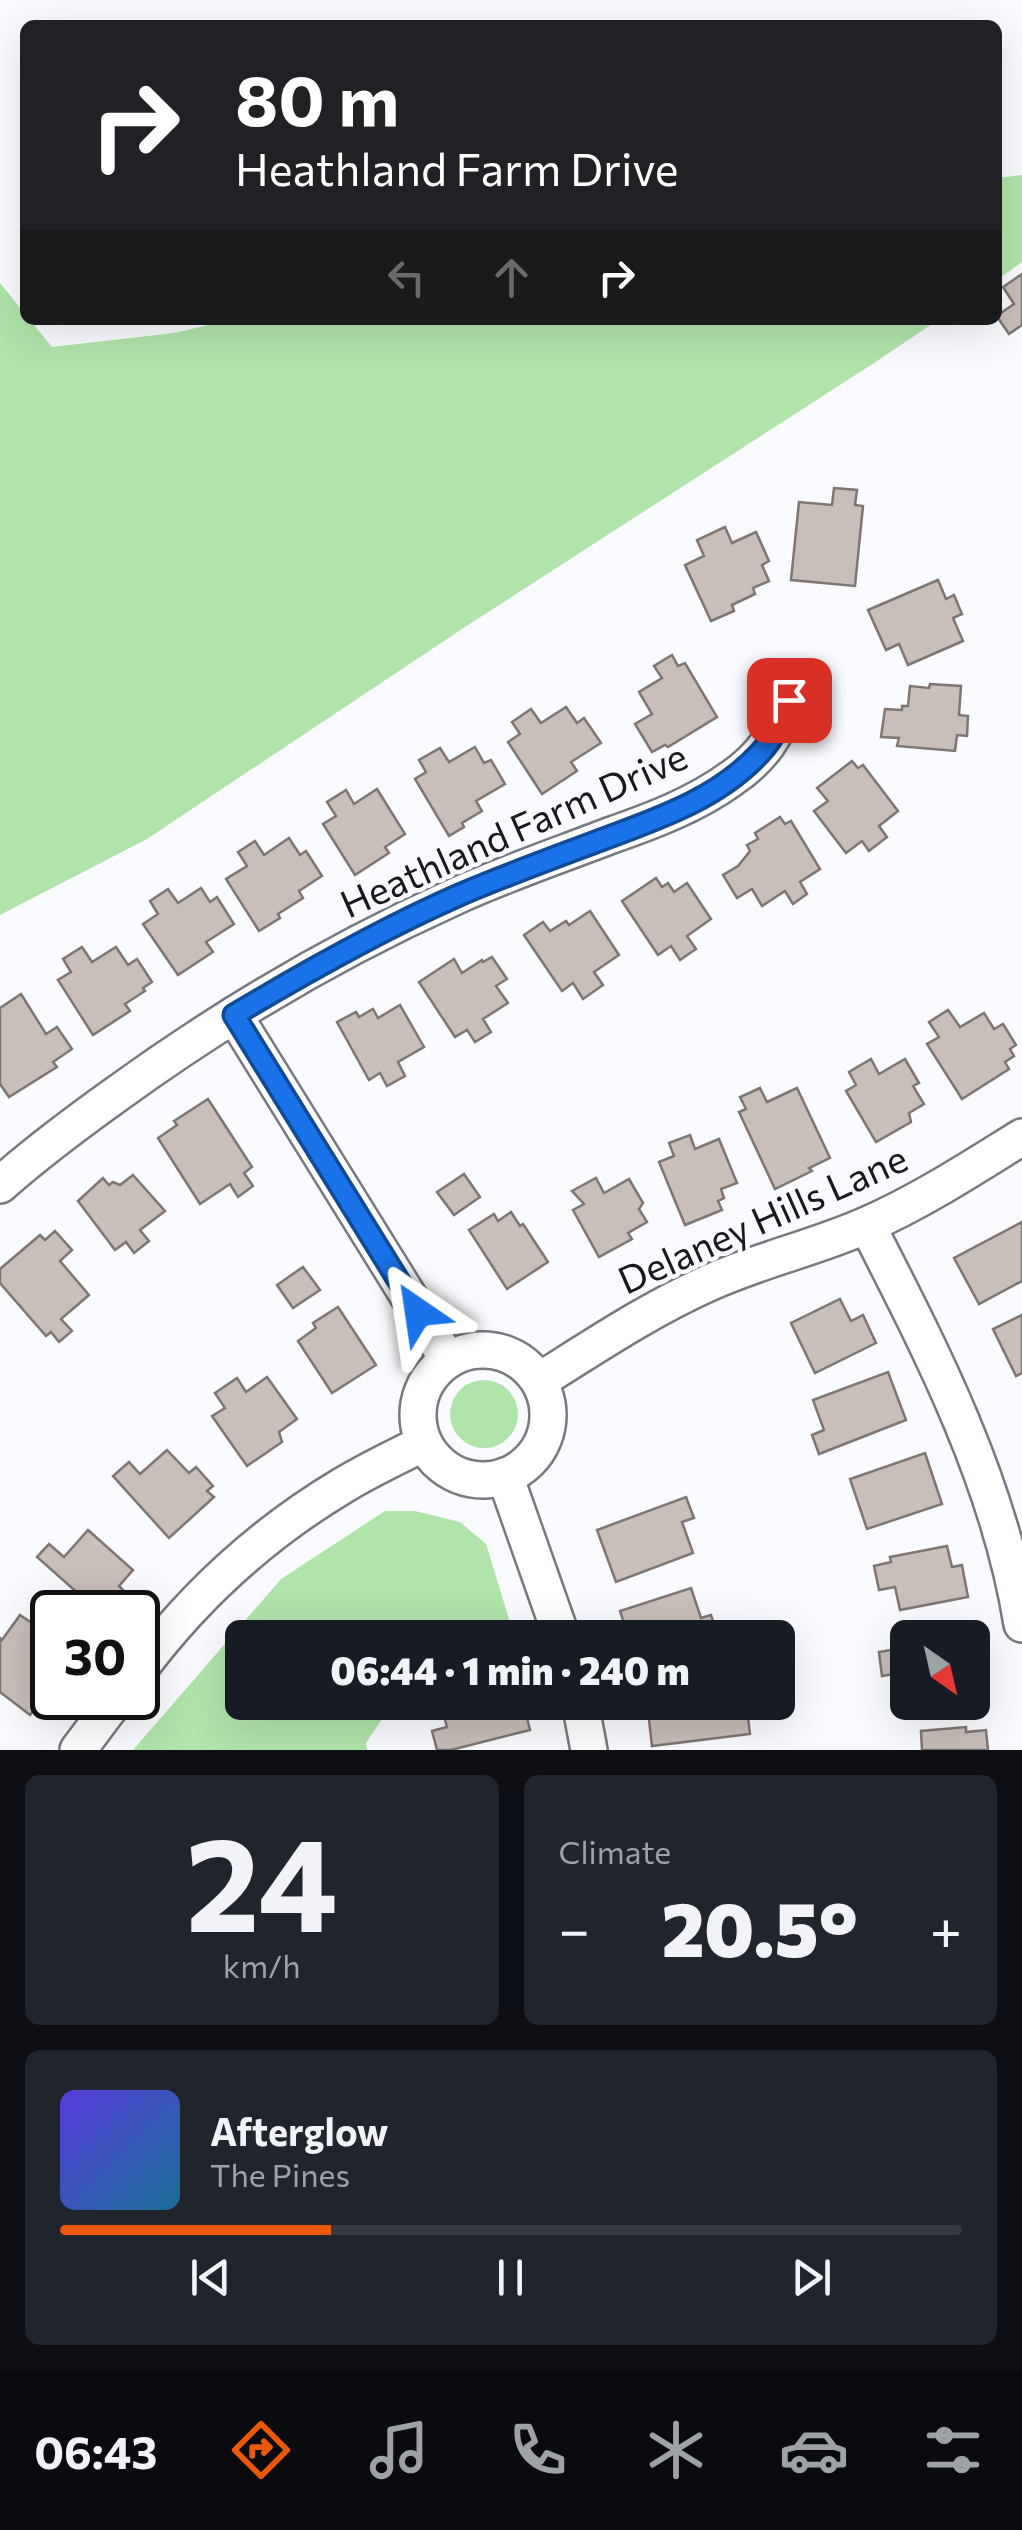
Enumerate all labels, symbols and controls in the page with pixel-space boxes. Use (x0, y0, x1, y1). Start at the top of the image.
text: 80 m (235, 55, 399, 140)
icon: right (70, 60, 200, 190)
text: Heathland Farm Drive (235, 140, 679, 195)
icon: left (379, 250, 434, 305)
icon: ahead (484, 250, 539, 305)
icon: right (589, 250, 644, 305)
pin (747, 658, 832, 743)
icon: arrive (762, 673, 817, 728)
street label: Heathland Farm Drive (332, 731, 694, 926)
street label: Delaney Hills Lane (610, 1133, 914, 1303)
position arrow (366, 1260, 470, 1364)
speed limit sign: 30 (30, 1590, 160, 1720)
north arrow (890, 1620, 990, 1720)
map controls (890, 1620, 990, 1720)
text: 06:44 · 1 min · 240 m (330, 1646, 690, 1693)
text: 24 (186, 1800, 338, 1959)
text: Climate (559, 1831, 671, 1871)
text: 20.5° (661, 1881, 858, 1972)
text: − (559, 1894, 590, 1961)
text: + (930, 1894, 962, 1961)
text: km/h (223, 1945, 301, 1985)
text: Afterglow (210, 2107, 388, 2154)
text: The Pines (210, 2154, 350, 2194)
icon: previous (183, 2250, 238, 2305)
icon: pause (483, 2250, 538, 2305)
icon: next (784, 2250, 839, 2305)
icon: directions (226, 2415, 296, 2485)
icon: music (364, 2415, 434, 2485)
icon: phone (503, 2415, 573, 2485)
icon: climate (641, 2415, 711, 2485)
icon: car (779, 2415, 849, 2485)
icon: filters (918, 2415, 988, 2485)
text: 06:43 (34, 2423, 158, 2478)

